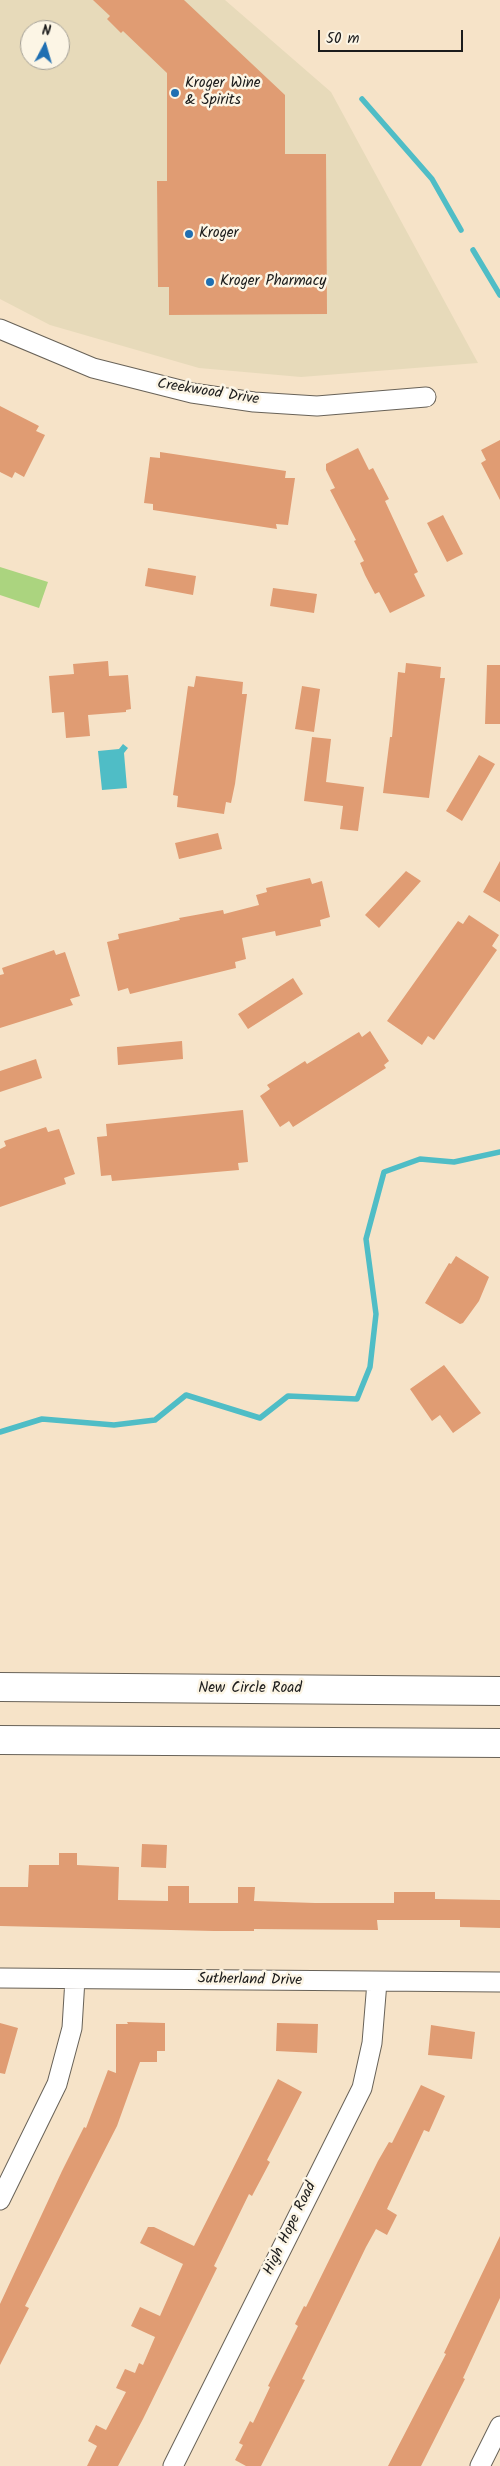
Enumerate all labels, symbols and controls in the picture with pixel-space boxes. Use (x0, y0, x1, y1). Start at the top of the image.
north arrow (20, 20, 70, 70)
text: N (41, 20, 52, 42)
scale bar (320, 20, 465, 52)
text: 50 m (326, 27, 360, 51)
place label: Kroger Wine & Spirits (185, 75, 261, 110)
marker: Kroger Wine & Spirits (169, 87, 181, 99)
place label: Kroger (199, 225, 238, 243)
marker: Kroger (183, 228, 195, 240)
place label: Kroger Pharmacy (220, 273, 326, 291)
marker: Kroger Pharmacy (204, 276, 216, 288)
street label: Creekwood Drive (156, 376, 260, 410)
street label: New Circle Road (198, 1680, 302, 1698)
street label: Sutherland Drive (198, 1971, 302, 1991)
street label: High Hope Road (261, 2179, 321, 2279)

